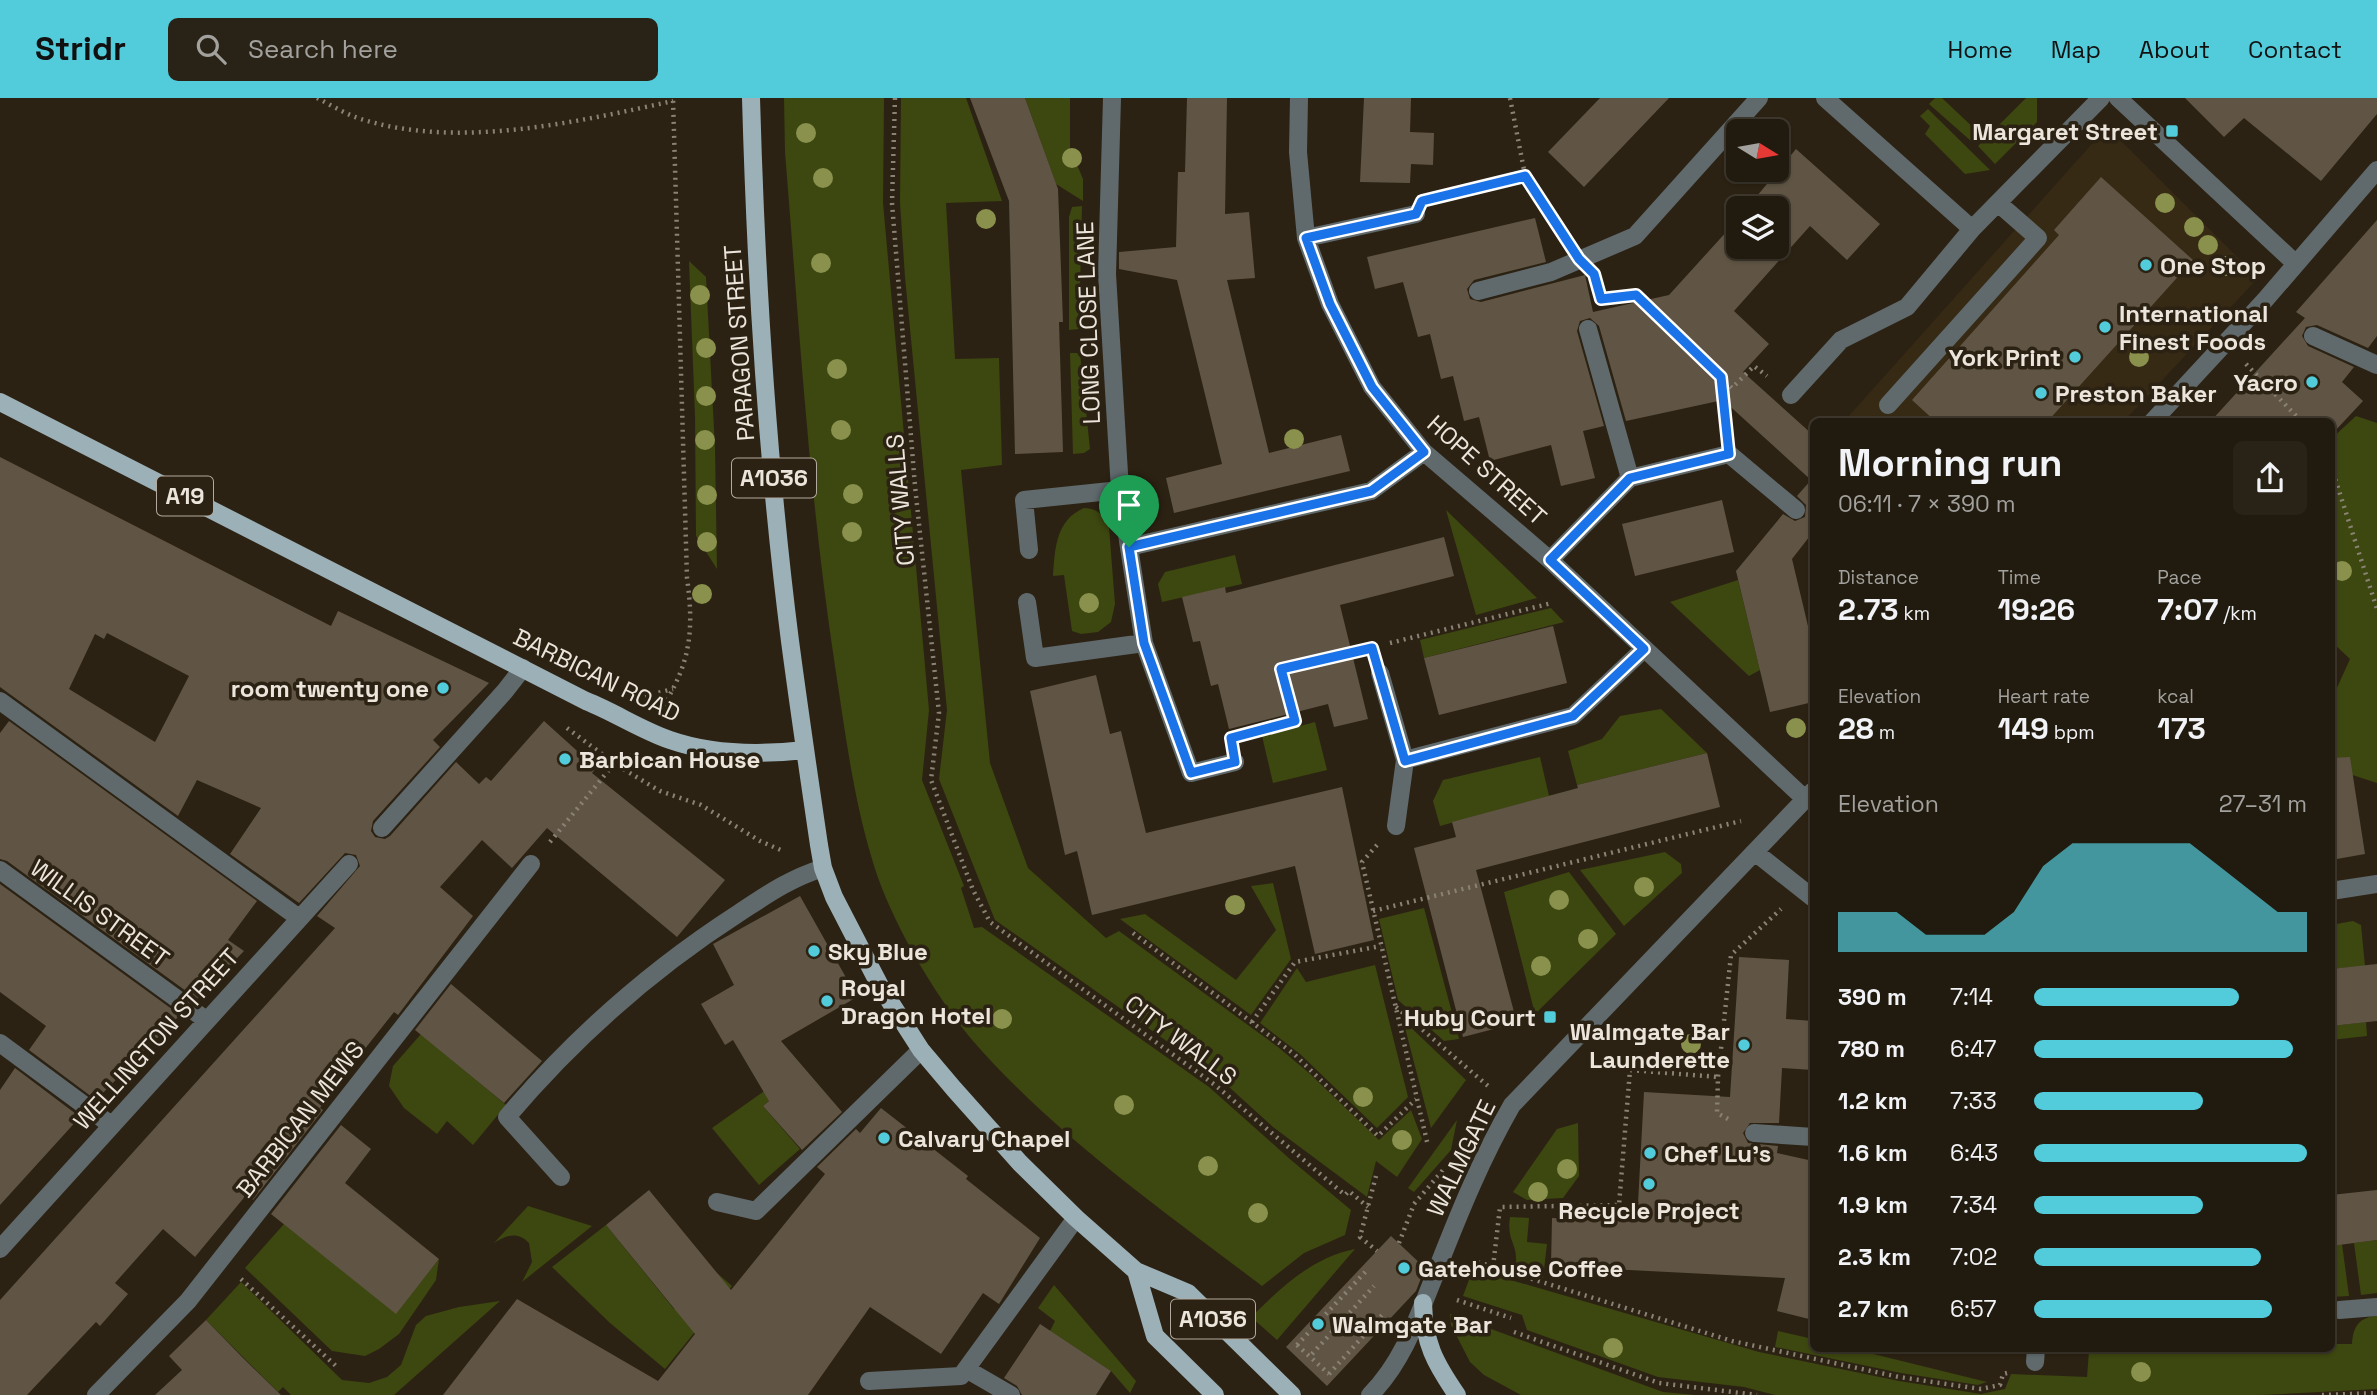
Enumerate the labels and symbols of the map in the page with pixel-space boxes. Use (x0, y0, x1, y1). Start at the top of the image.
place label: Margaret Street (1972, 116, 2158, 147)
north arrow (1726, 119, 1788, 182)
marker: Margaret Street (2164, 123, 2180, 139)
street label: LONG CLOSE LANE (1069, 221, 1107, 425)
street label: PARAGON STREET (717, 244, 761, 442)
place label: One Stop (2160, 250, 2266, 281)
marker: One Stop (2138, 257, 2154, 273)
place label: International Finest Foods (2119, 298, 2269, 357)
marker: International Finest Foods (2097, 319, 2113, 335)
place label: York Print (1949, 342, 2061, 373)
marker: York Print (2067, 349, 2083, 365)
place label: Yacro (2234, 367, 2298, 398)
marker: Yacro (2304, 374, 2320, 390)
place label: Preston Baker (2055, 378, 2217, 409)
marker: Preston Baker (2033, 385, 2049, 401)
street label: HOPE STREET (1421, 408, 1553, 532)
street label: CITY WALLS (879, 433, 921, 567)
road number: A1036 (732, 458, 816, 498)
pin (1099, 475, 1159, 547)
road number: A19 (157, 476, 213, 516)
street label: BARBICAN ROAD (508, 621, 686, 729)
place label: room twenty one (231, 673, 429, 704)
marker: room twenty one (435, 680, 451, 696)
place label: Barbican House (579, 744, 760, 775)
marker: Barbican House (557, 751, 573, 767)
street label: WILLIS STREET (24, 852, 176, 974)
place label: Sky Blue (828, 936, 928, 967)
street label: WELLINGTON STREET (66, 942, 246, 1136)
marker: Sky Blue (806, 943, 822, 959)
place label: Royal Dragon Hotel (841, 972, 992, 1031)
street label: CITY WALLS (1119, 988, 1243, 1092)
marker: Royal Dragon Hotel (819, 993, 835, 1009)
place label: Huby Court (1404, 1002, 1536, 1033)
marker: Huby Court (1542, 1009, 1558, 1025)
place label: Walmgate Bar Launderette (1570, 1016, 1730, 1075)
street label: BARBICAN MEWS (229, 1035, 371, 1203)
marker: Walmgate Bar Launderette (1736, 1037, 1752, 1053)
street label: WALMGATE (1419, 1095, 1503, 1221)
place label: Calvary Chapel (898, 1123, 1071, 1154)
marker: Calvary Chapel (876, 1130, 892, 1146)
place label: Chef Lu's (1664, 1138, 1771, 1169)
marker: Chef Lu's (1642, 1145, 1658, 1161)
marker: Recycle Project (1641, 1176, 1657, 1192)
place label: Recycle Project (1558, 1195, 1740, 1226)
place label: Gatehouse Coffee (1418, 1253, 1623, 1284)
marker: Gatehouse Coffee (1396, 1260, 1412, 1276)
road number: A1036 (1171, 1300, 1255, 1338)
place label: Walmgate Bar (1332, 1309, 1492, 1340)
marker: Walmgate Bar (1310, 1316, 1326, 1332)

